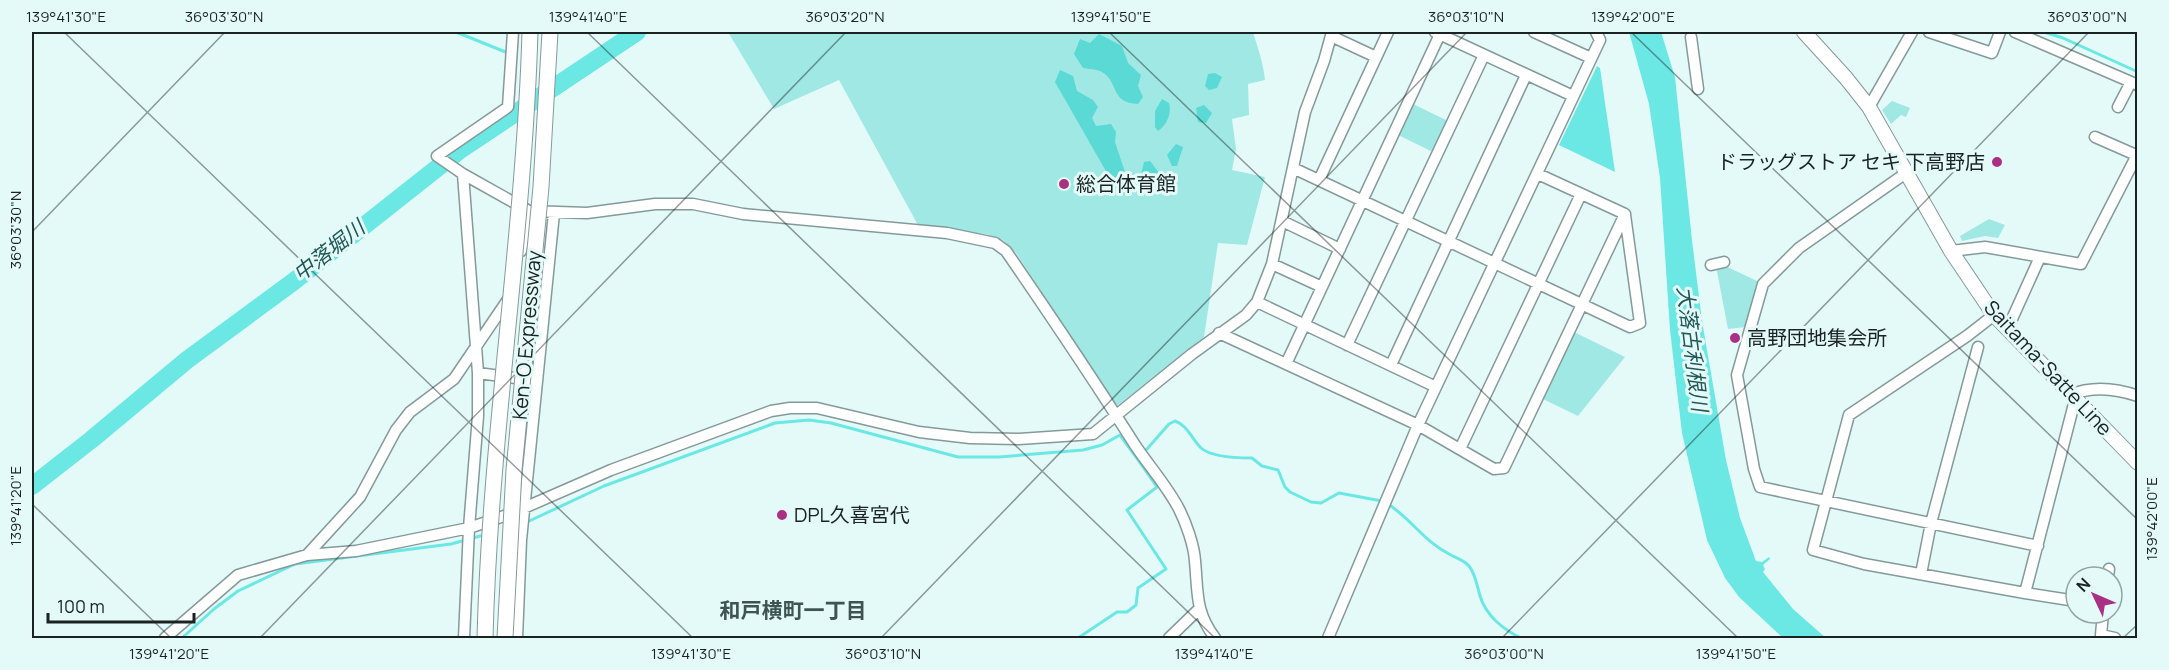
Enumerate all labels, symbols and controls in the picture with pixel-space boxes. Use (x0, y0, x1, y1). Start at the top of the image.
text: 139°41'30"E (26, 6, 106, 27)
text: 36°03'30"N (185, 6, 263, 27)
text: 139°41'40"E (549, 6, 627, 27)
text: 36°03'20"N (806, 6, 884, 27)
text: 139°41'50"E (1071, 6, 1151, 27)
text: 36°03'10"N (1428, 6, 1504, 27)
text: 139°42'00"E (1591, 6, 1675, 27)
text: 36°03'00"N (2047, 6, 2127, 27)
place label: ドラッグストア セキ 下高野店 (1717, 148, 1985, 175)
marker: ドラッグストア セキ 下高野店 (1990, 155, 2004, 169)
place label: 総合体育館 (1076, 170, 1176, 197)
marker: 総合体育館 (1057, 177, 1071, 191)
text: 36°03'30"N (5, 191, 26, 269)
water label: 中落堀川 (287, 212, 372, 287)
street label: Ken-O Expressway (506, 249, 547, 421)
water label: 大落古利根川 (1671, 285, 1715, 415)
street label: Saitama-Satte Line (1978, 294, 2118, 441)
place label: 高野団地集会所 (1747, 324, 1887, 351)
marker: 高野団地集会所 (1728, 331, 1742, 345)
text: 139°41'20"E (5, 466, 26, 546)
text: 139°42'00"E (2141, 477, 2162, 561)
place label: DPL久喜宮代 (794, 501, 910, 528)
marker: DPL久喜宮代 (775, 508, 789, 522)
north arrow (2064, 565, 2124, 625)
text: N (2071, 573, 2095, 596)
scale bar (48, 586, 194, 624)
text: 100 m (57, 594, 105, 618)
district label: 和戸横町一丁目 (720, 596, 867, 624)
text: 139°41'20"E (129, 643, 209, 664)
text: 139°41'30"E (651, 643, 731, 664)
text: 36°03'10"N (845, 643, 921, 664)
text: 139°41'40"E (1175, 643, 1253, 664)
text: 36°03'00"N (1464, 643, 1544, 664)
text: 139°41'50"E (1696, 643, 1776, 664)

